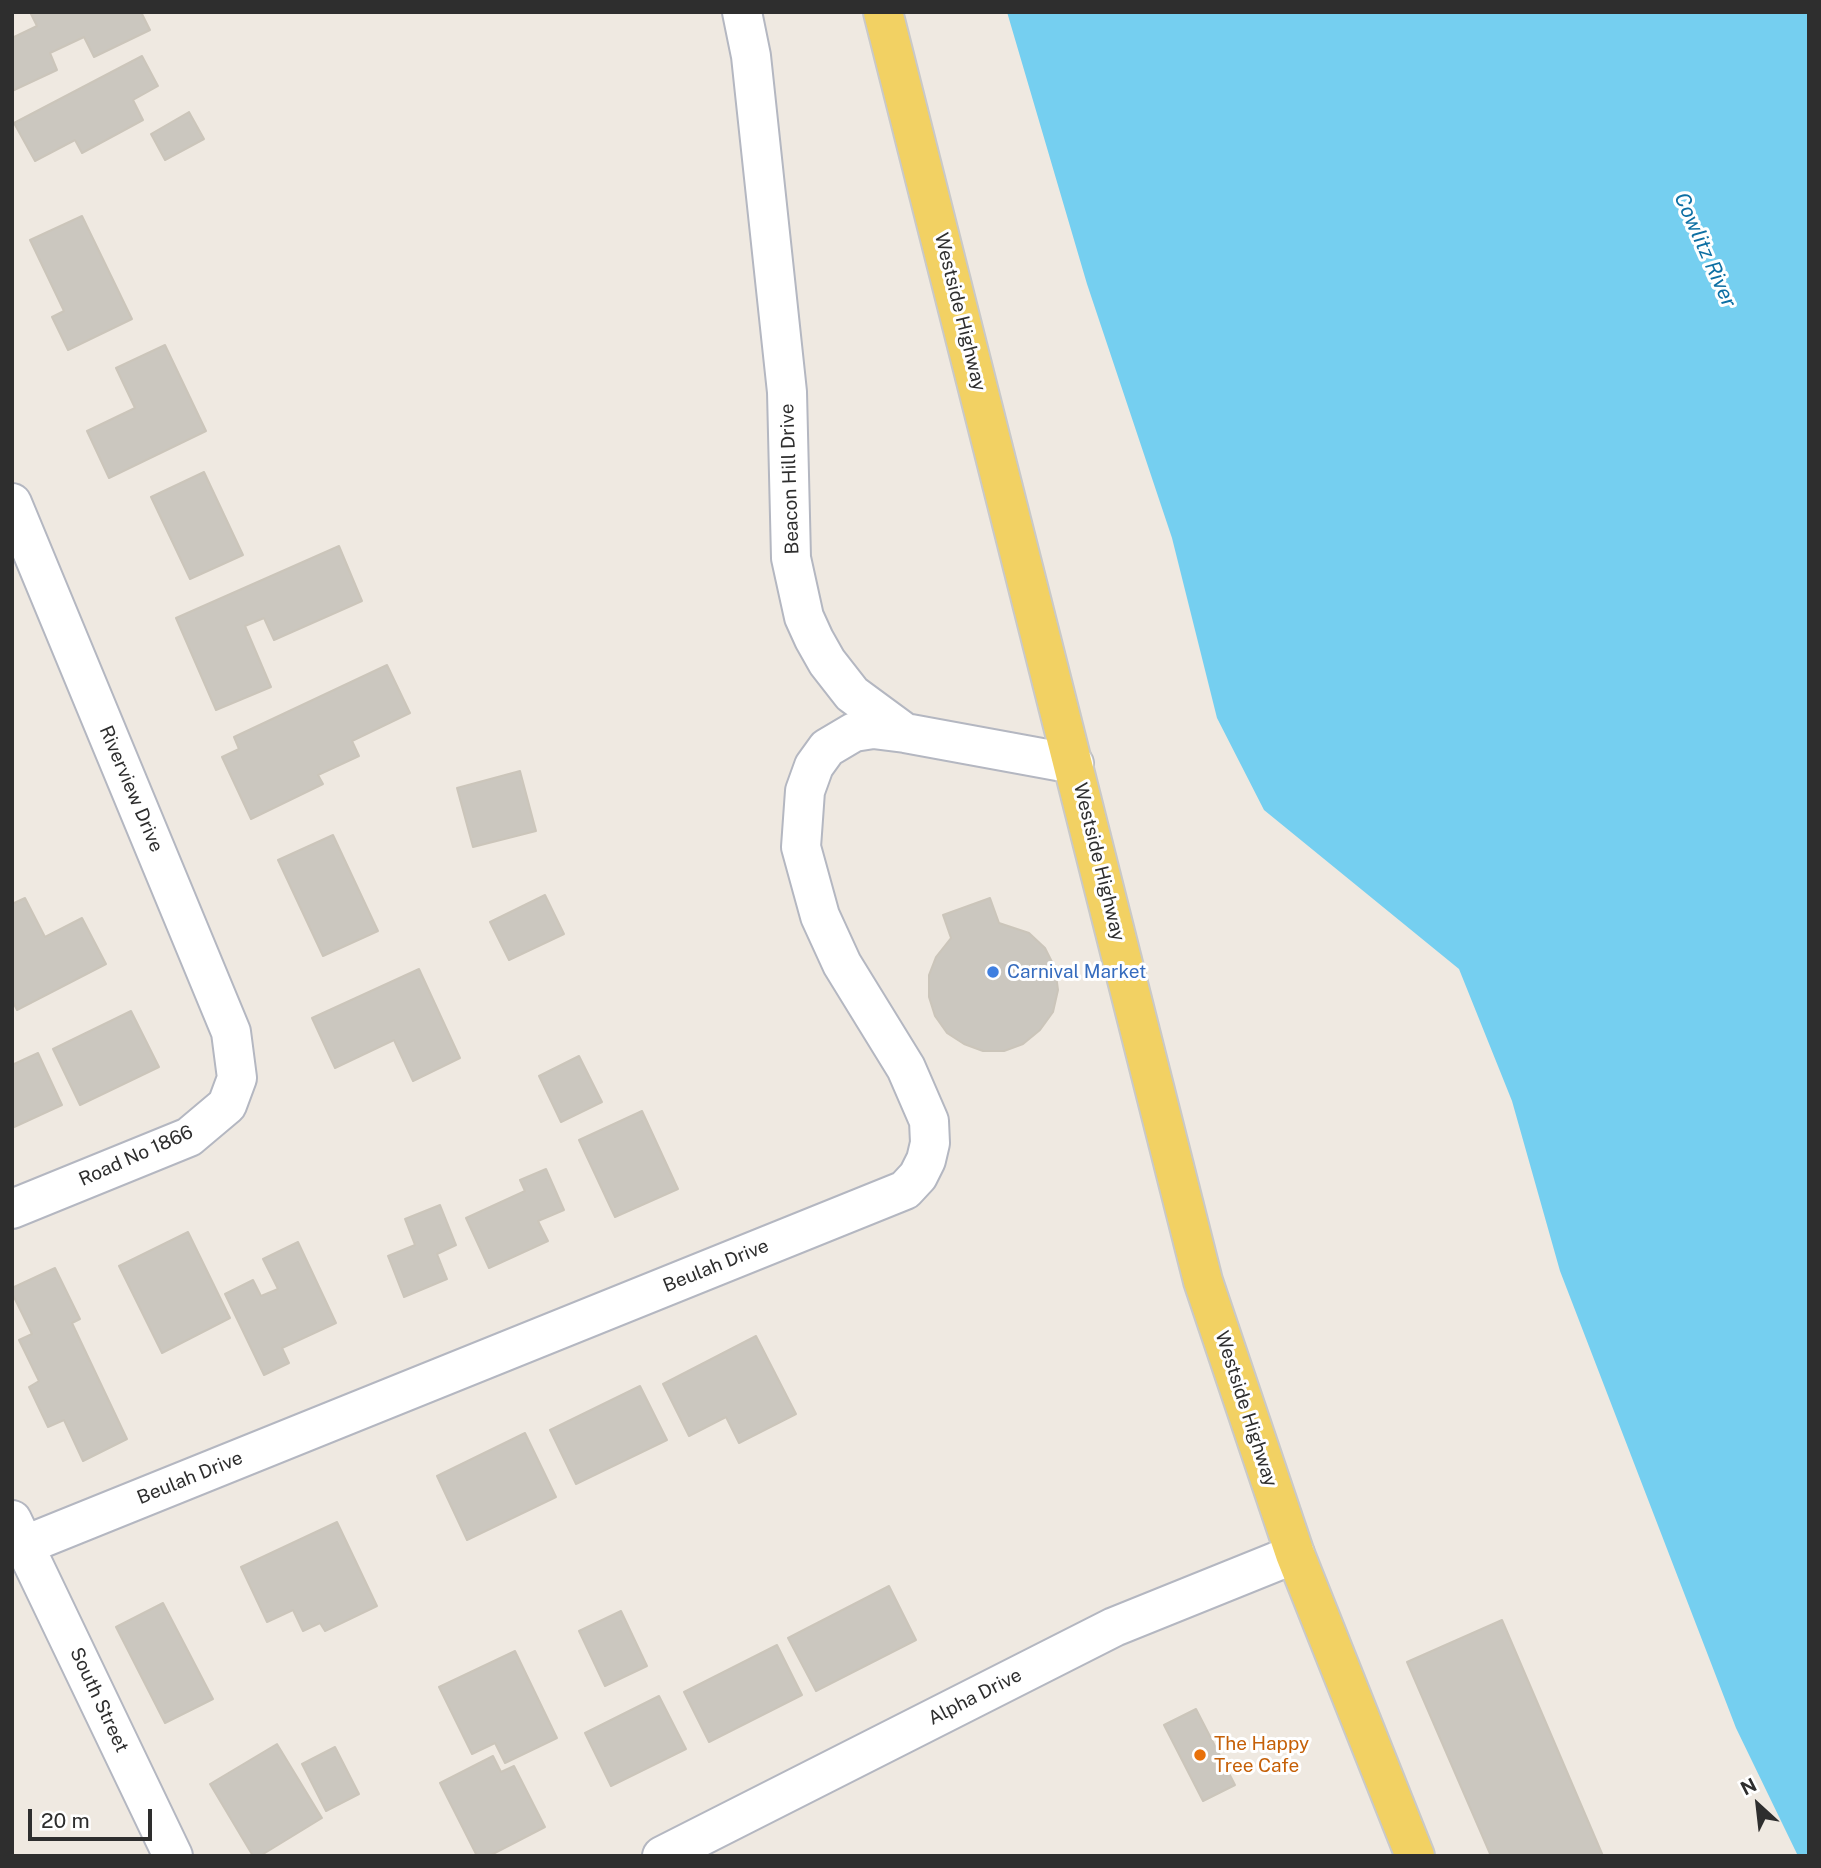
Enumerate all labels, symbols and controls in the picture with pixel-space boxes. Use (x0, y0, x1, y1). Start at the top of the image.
water label: Cowlitz River (1669, 189, 1741, 311)
street label: Westside Highway (929, 230, 991, 394)
street label: Beacon Hill Drive (776, 403, 804, 555)
street label: Riverview Drive (94, 722, 168, 856)
street label: Westside Highway (1068, 780, 1130, 944)
place label: Carnival Market (1007, 961, 1146, 983)
marker: Carnival Market (985, 964, 1001, 980)
street label: Road No 1866 (75, 1121, 197, 1191)
street label: Beulah Drive (660, 1234, 772, 1298)
street label: Westside Highway (1210, 1328, 1282, 1490)
street label: Beulah Drive (134, 1446, 246, 1510)
street label: South Street (65, 1644, 133, 1756)
street label: Alpha Drive (924, 1664, 1026, 1730)
place label: The Happy Tree Cafe (1214, 1733, 1309, 1777)
marker: The Happy Tree Cafe (1192, 1747, 1208, 1763)
north arrow (1723, 1770, 1793, 1840)
text: N (1737, 1773, 1760, 1799)
scale bar (32, 1794, 156, 1838)
text: 20 m (41, 1808, 90, 1833)

